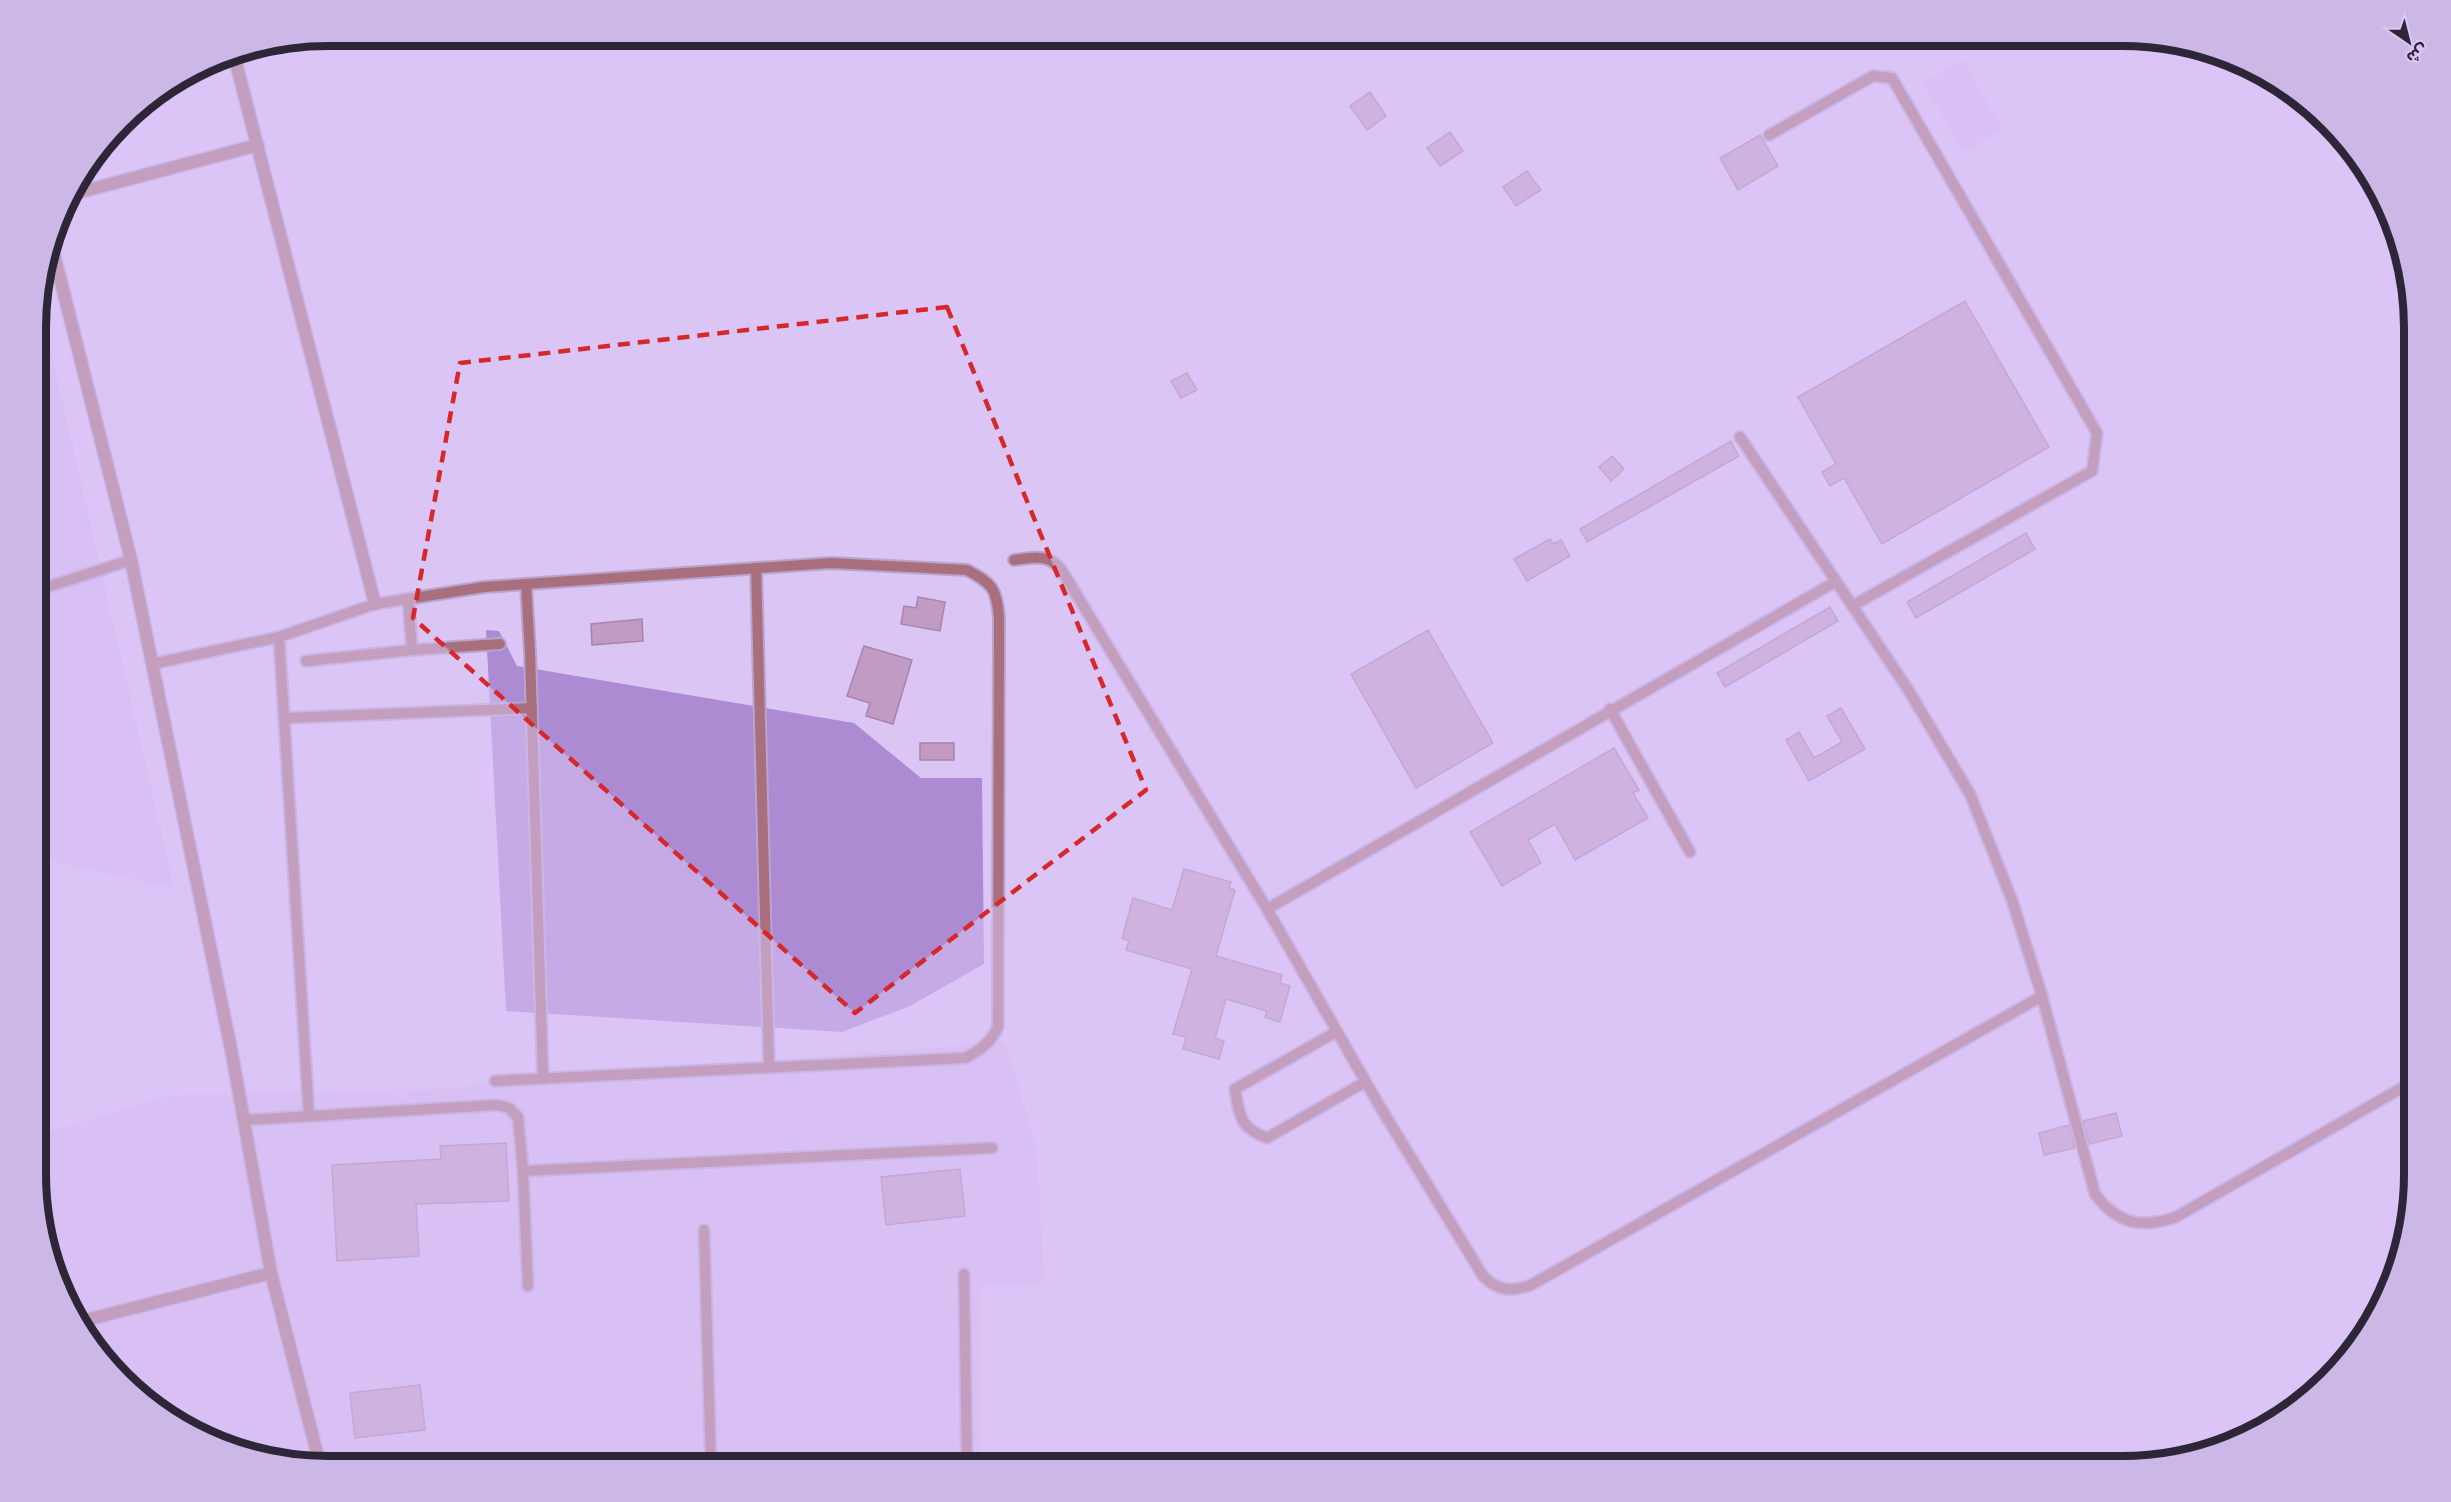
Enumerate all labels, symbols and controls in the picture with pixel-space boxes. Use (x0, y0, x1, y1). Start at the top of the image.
north arrow (2379, 12, 2439, 72)
text: ش (2402, 38, 2433, 70)

